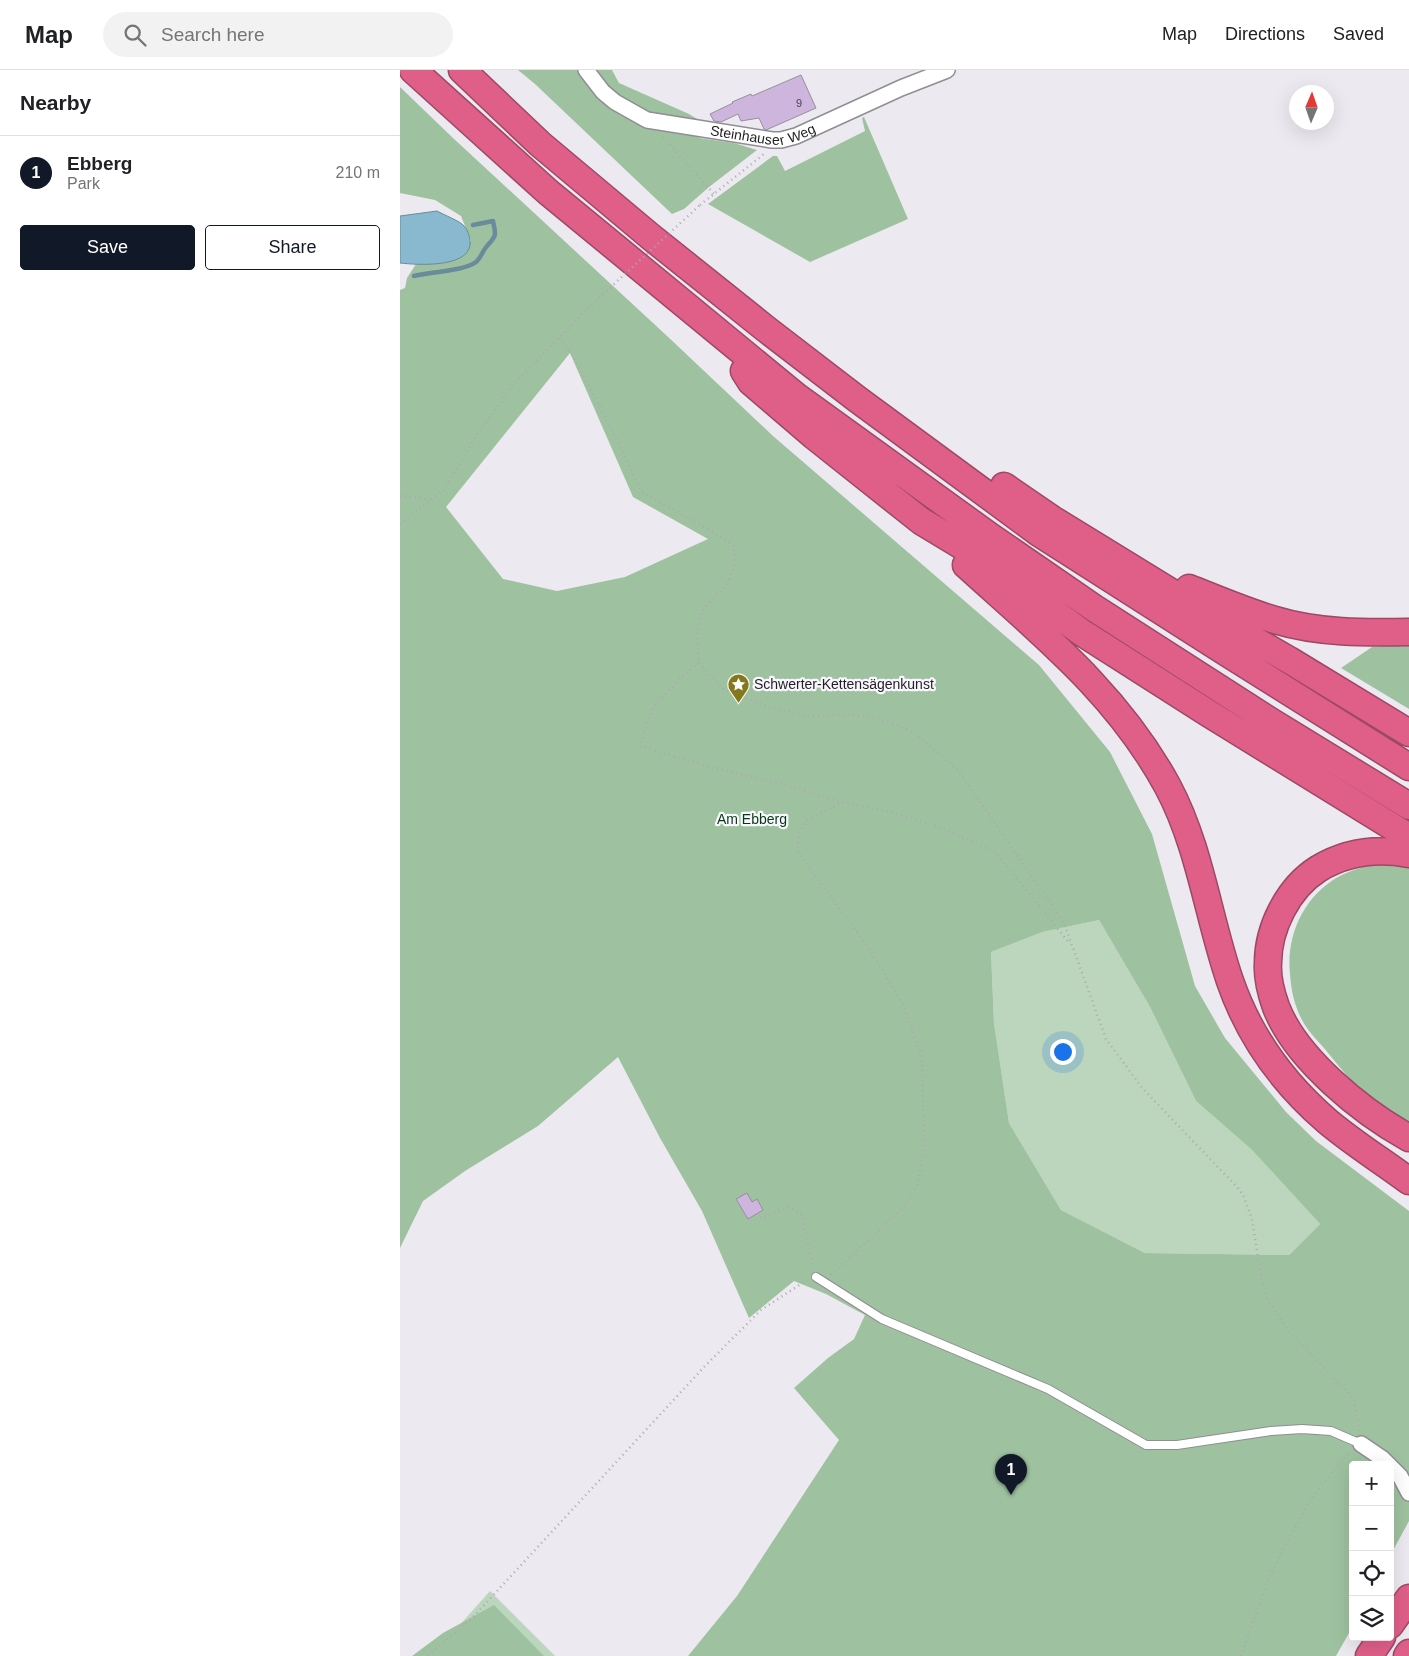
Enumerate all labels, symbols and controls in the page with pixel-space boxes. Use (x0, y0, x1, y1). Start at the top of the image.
search box (103, 12, 453, 57)
text: Map (25, 21, 73, 48)
icon: search (121, 21, 149, 49)
text: Search here (161, 24, 265, 45)
text: Map (1162, 24, 1197, 44)
text: Directions (1225, 24, 1305, 44)
text: Saved (1333, 24, 1384, 44)
north arrow (1289, 85, 1334, 130)
text: Nearby (20, 91, 91, 114)
house number: 9 (796, 97, 802, 109)
street label: Steinhauser Weg (709, 120, 818, 148)
text: Ebberg (67, 153, 132, 174)
text: 1 (32, 164, 40, 181)
text: 210 m (336, 164, 380, 181)
text: Park (67, 175, 100, 192)
button: Save (20, 225, 195, 270)
button: Share (205, 225, 380, 270)
place icon: Schwerter-Kettensägenkunst (726, 672, 750, 703)
place label: Schwerter-Kettensägenkunst (754, 676, 934, 692)
park label: Am Ebberg (717, 811, 787, 827)
your location (1050, 1039, 1076, 1065)
pin: 1 (995, 1454, 1027, 1495)
map controls (1349, 1461, 1394, 1641)
button: + (1349, 1461, 1394, 1506)
button: − (1349, 1506, 1394, 1551)
button: locate (1349, 1551, 1394, 1596)
button: layers (1349, 1596, 1394, 1641)

